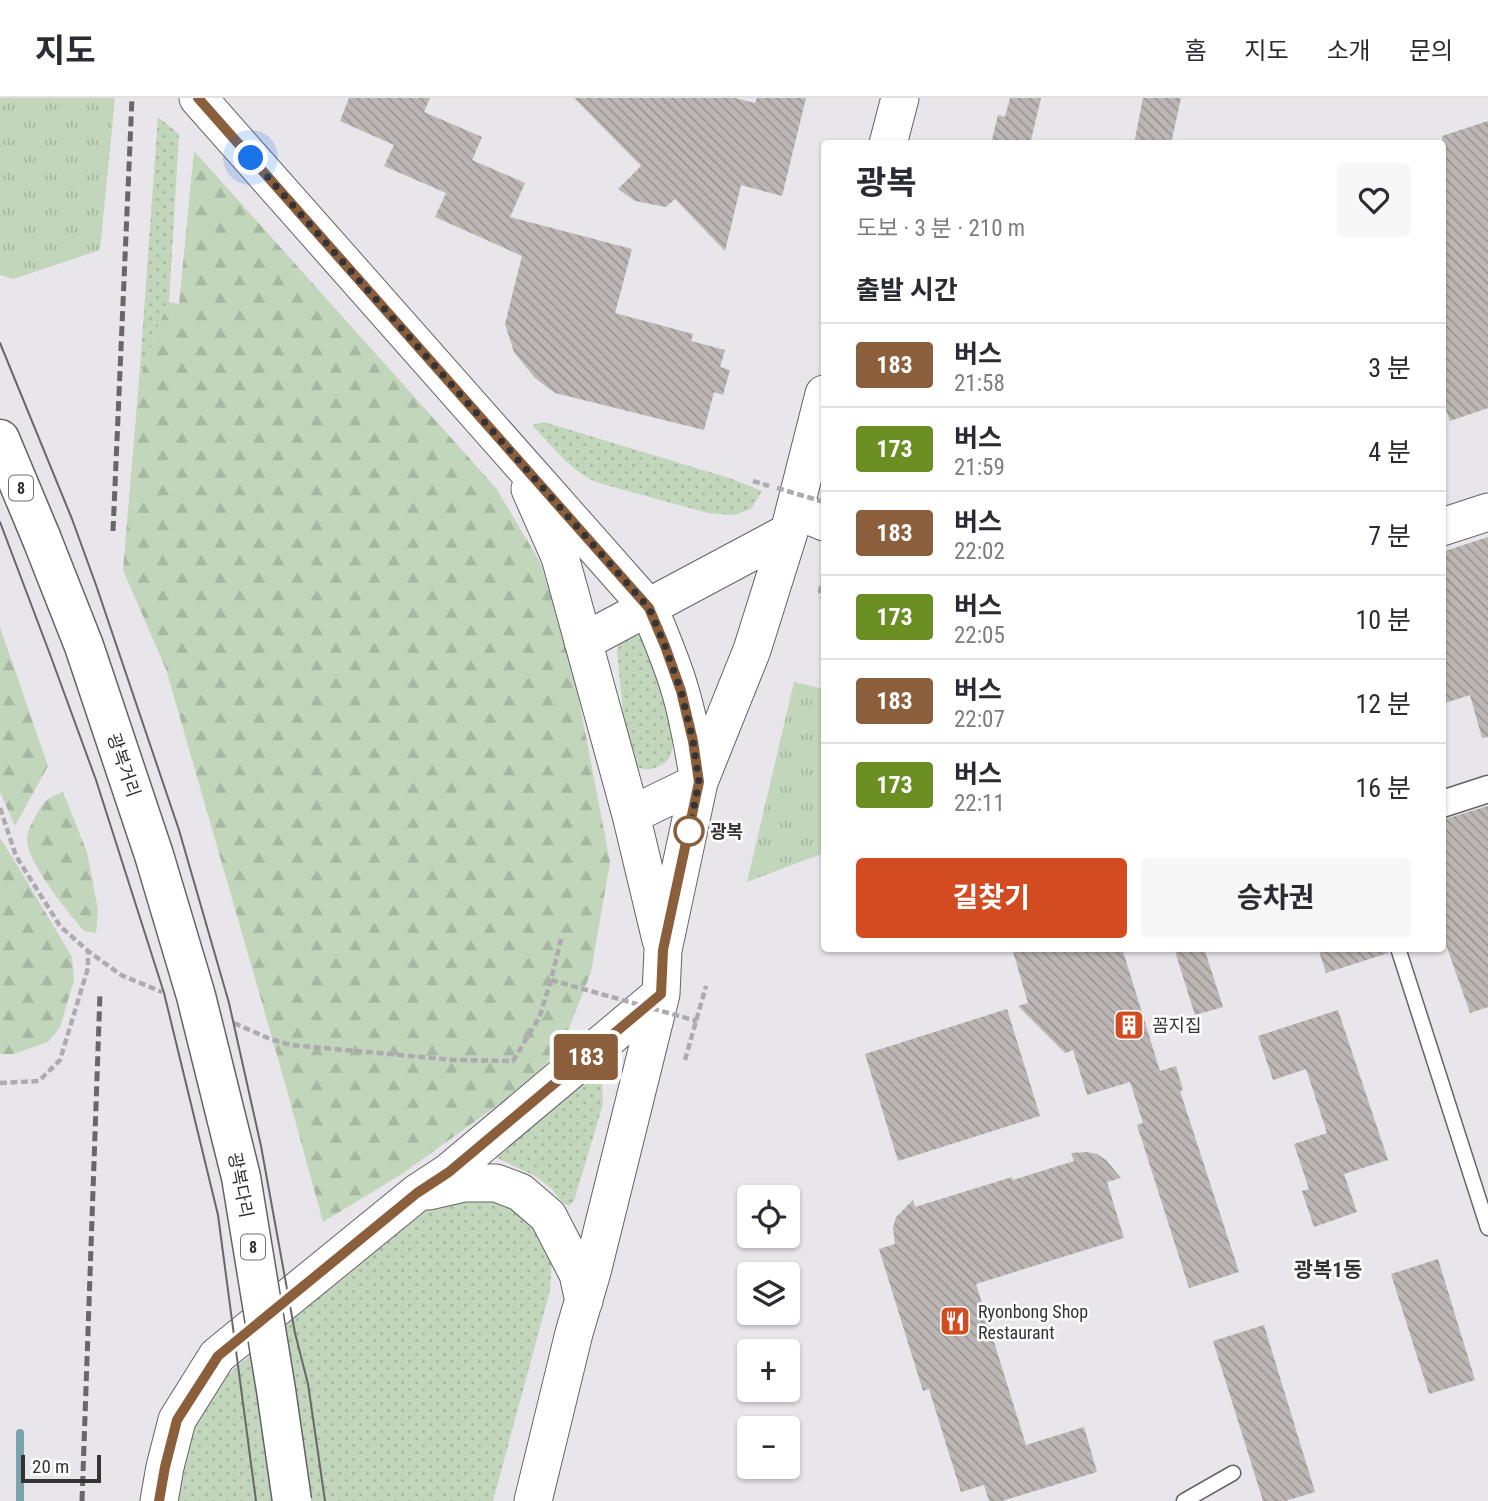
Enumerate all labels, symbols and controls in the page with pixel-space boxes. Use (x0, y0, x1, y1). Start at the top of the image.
text: 지도 (35, 31, 96, 70)
text: 홈 (1184, 37, 1206, 65)
text: 지도 (1244, 37, 1289, 65)
text: 소개 (1327, 37, 1371, 65)
text: 문의 (1409, 37, 1453, 65)
your location (233, 140, 268, 175)
text: 광복 (856, 163, 917, 202)
button: heart (1337, 163, 1411, 237)
text: 도보 · 3 분 · 210 m (856, 215, 1025, 242)
text: 출발 시간 (856, 275, 958, 305)
text: 버스 (954, 339, 1002, 369)
text: 183 (876, 351, 913, 379)
text: 3 분 (1368, 353, 1411, 383)
text: 21:58 (954, 370, 1005, 397)
text: 버스 (954, 423, 1002, 453)
text: 173 (876, 435, 913, 463)
text: 4 분 (1368, 437, 1411, 467)
text: 21:59 (954, 454, 1005, 481)
road number: 8 (9, 476, 33, 500)
text: 버스 (954, 507, 1002, 537)
text: 183 (876, 519, 913, 547)
text: 7 분 (1368, 521, 1411, 551)
text: 22:02 (954, 538, 1005, 565)
text: 버스 (954, 591, 1002, 621)
text: 173 (876, 603, 913, 631)
text: 10 분 (1355, 605, 1411, 635)
text: 22:05 (954, 622, 1005, 649)
text: 버스 (954, 675, 1002, 705)
text: 183 (876, 687, 913, 715)
text: 12 분 (1355, 689, 1411, 719)
text: 22:07 (954, 706, 1005, 733)
street label: 광복거리 (103, 730, 145, 800)
text: 버스 (954, 759, 1002, 789)
text: 173 (876, 771, 913, 799)
text: 16 분 (1355, 773, 1411, 803)
text: 22:11 (954, 790, 1005, 817)
marker: 광복 (674, 816, 704, 846)
place label: 광복 (710, 821, 743, 842)
button: 길찾기 (856, 858, 1127, 938)
button: 승차권 (1141, 858, 1411, 938)
building icon: 꼼지집 (1112, 1008, 1146, 1042)
place label: 꼼지집 (1152, 1015, 1202, 1036)
line badge: 183 (546, 1034, 626, 1080)
text: 183 (568, 1043, 604, 1071)
street label: 광복다리 (224, 1150, 258, 1220)
map controls (737, 1185, 800, 1479)
button: locate (737, 1185, 800, 1248)
road number: 8 (241, 1234, 265, 1260)
district label: 광복1동 (1294, 1258, 1362, 1282)
button: layers (737, 1262, 800, 1325)
place label: Ryonbong Shop Restaurant (978, 1301, 1088, 1343)
restaurant icon: Ryonbong Shop Restaurant (938, 1304, 972, 1338)
button: + (737, 1339, 800, 1402)
button: − (737, 1416, 800, 1479)
scale bar (21, 1452, 102, 1484)
text: 20 m (32, 1455, 69, 1478)

